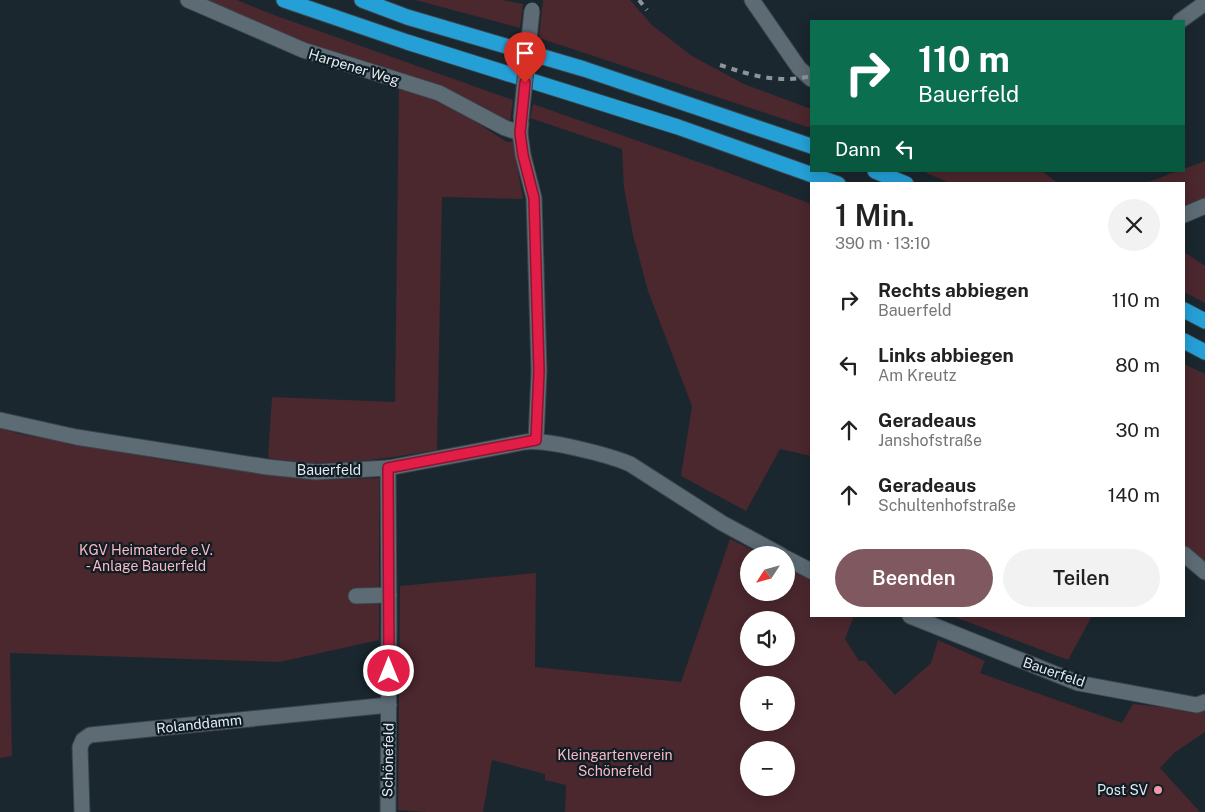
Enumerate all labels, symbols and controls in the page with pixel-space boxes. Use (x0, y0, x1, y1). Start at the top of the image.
pin (504, 32, 546, 83)
icon: arrive (511, 39, 539, 67)
text: 110 m (918, 39, 1010, 80)
icon: right (835, 40, 900, 105)
street label: Harpener Weg (307, 46, 402, 88)
text: Bauerfeld (918, 81, 1019, 107)
icon: left (891, 135, 919, 163)
text: Dann (835, 138, 881, 160)
text: 1 Min. (835, 197, 915, 233)
button: close (1108, 199, 1160, 251)
text: 390 m · 13:10 (835, 234, 930, 253)
text: Rechts abbiegen (878, 279, 1029, 301)
icon: right (835, 286, 863, 314)
text: 110 m (1112, 289, 1160, 311)
text: Bauerfeld (878, 301, 952, 320)
text: Links abbiegen (878, 344, 1014, 366)
icon: left (835, 351, 863, 379)
text: 80 m (1115, 354, 1160, 376)
text: Am Kreutz (878, 366, 956, 385)
text: Geradeaus (878, 409, 976, 431)
icon: ahead (835, 416, 863, 444)
text: 30 m (1115, 419, 1160, 441)
text: Janshofstraße (878, 431, 982, 450)
street label: Bauerfeld (297, 462, 361, 478)
text: Geradeaus (878, 474, 976, 496)
icon: ahead (835, 481, 863, 509)
text: 140 m (1108, 484, 1160, 506)
text: Schultenhofstraße (878, 496, 1016, 515)
park label: KGV Heimaterde e.V. - Anlage Bauerfeld (79, 542, 213, 574)
north arrow (740, 546, 795, 601)
map controls (740, 546, 795, 796)
button: Beenden (835, 549, 993, 607)
button: Teilen (1003, 549, 1160, 607)
button: sound (740, 611, 795, 666)
position arrow (362, 644, 414, 696)
street label: Bauerfeld (1021, 654, 1087, 690)
button: + (740, 676, 795, 731)
street label: Rolanddamm (155, 712, 243, 736)
street label: Schönefeld (379, 723, 397, 797)
button: − (740, 741, 795, 796)
park label: Kleingartenverein Schönefeld (557, 747, 673, 779)
place label: Post SV (1097, 782, 1149, 798)
marker: Post SV (1152, 784, 1164, 796)

